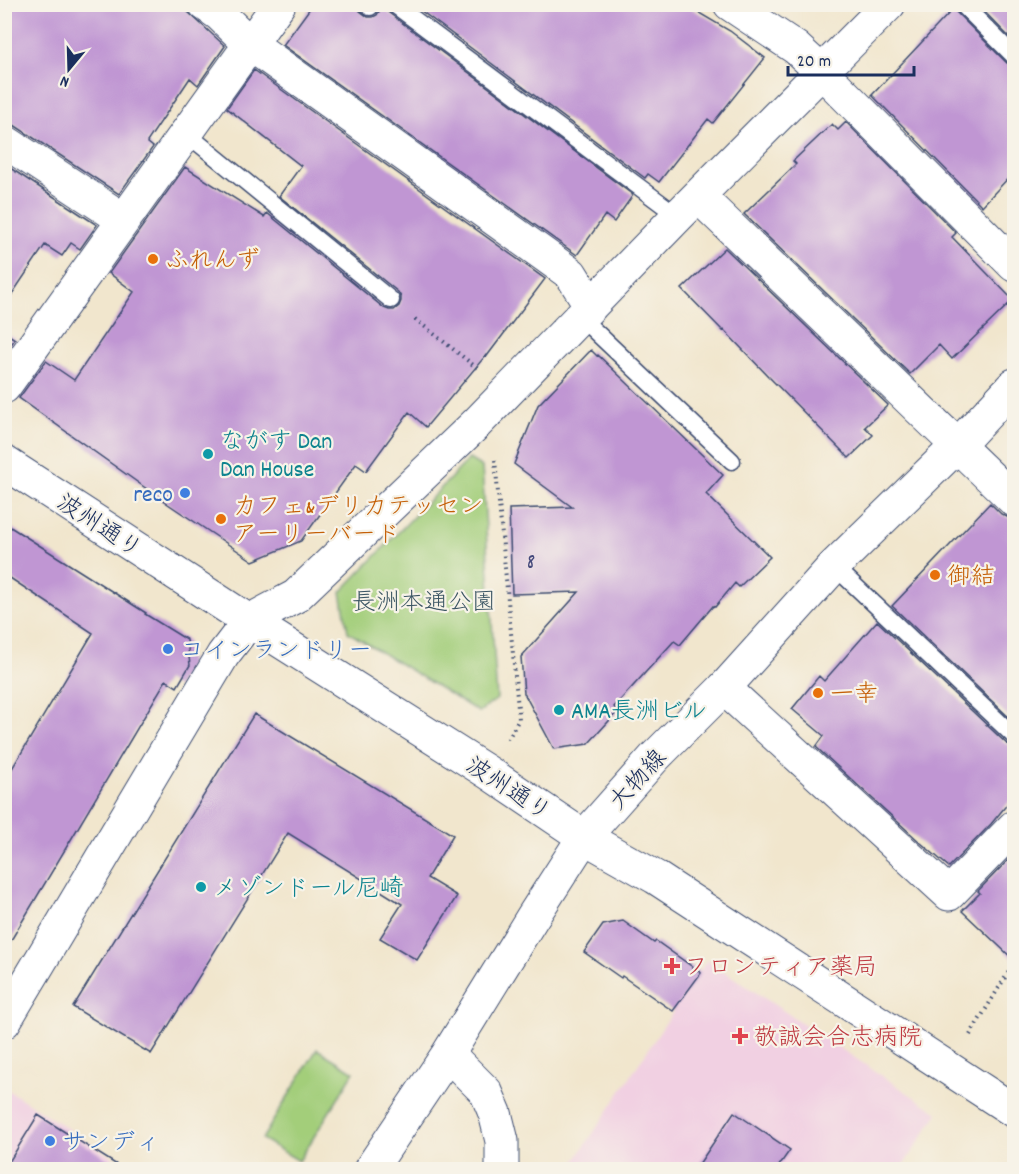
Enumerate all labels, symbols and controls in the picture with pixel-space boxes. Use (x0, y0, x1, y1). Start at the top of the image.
north arrow (39, 39, 99, 99)
scale bar (788, 39, 914, 77)
text: 20 m (797, 50, 831, 75)
text: N (57, 69, 72, 93)
place label: ふれんず (165, 245, 260, 279)
marker: ふれんず (146, 252, 160, 266)
place label: ながす Dan Dan House (220, 426, 332, 488)
marker: ながす Dan Dan House (201, 447, 215, 461)
place label: reco (133, 479, 173, 513)
marker: reco (178, 486, 192, 500)
street label: 波州通り (49, 487, 148, 568)
place label: カフェ&デリカテッセン アーリーバード (233, 491, 484, 553)
marker: カフェ&デリカテッセン アーリーバード (214, 512, 228, 526)
house number: 8 (527, 549, 535, 579)
place label: 御結 (947, 561, 995, 595)
marker: 御結 (928, 568, 942, 582)
park label: 長洲本通公園 (352, 587, 496, 621)
place label: コインランドリー (180, 635, 372, 669)
marker: コインランドリー (161, 642, 175, 656)
place label: 一幸 (830, 679, 878, 713)
marker: 一幸 (811, 686, 825, 700)
place label: AMA長洲ビル (571, 696, 707, 730)
marker: AMA長洲ビル (552, 703, 566, 717)
street label: 大物線 (603, 743, 676, 819)
street label: 波州通り (458, 750, 557, 831)
place label: メゾンドール尼崎 (213, 873, 404, 907)
marker: メゾンドール尼崎 (194, 880, 208, 894)
place label: フロンティア薬局 (684, 952, 877, 986)
marker: フロンティア薬局 (665, 959, 679, 973)
place label: 敬誠会合志病院 (754, 1022, 922, 1056)
marker: 敬誠会合志病院 (731, 1027, 749, 1045)
place label: サンディ (62, 1127, 159, 1161)
marker: サンディ (43, 1134, 57, 1148)

